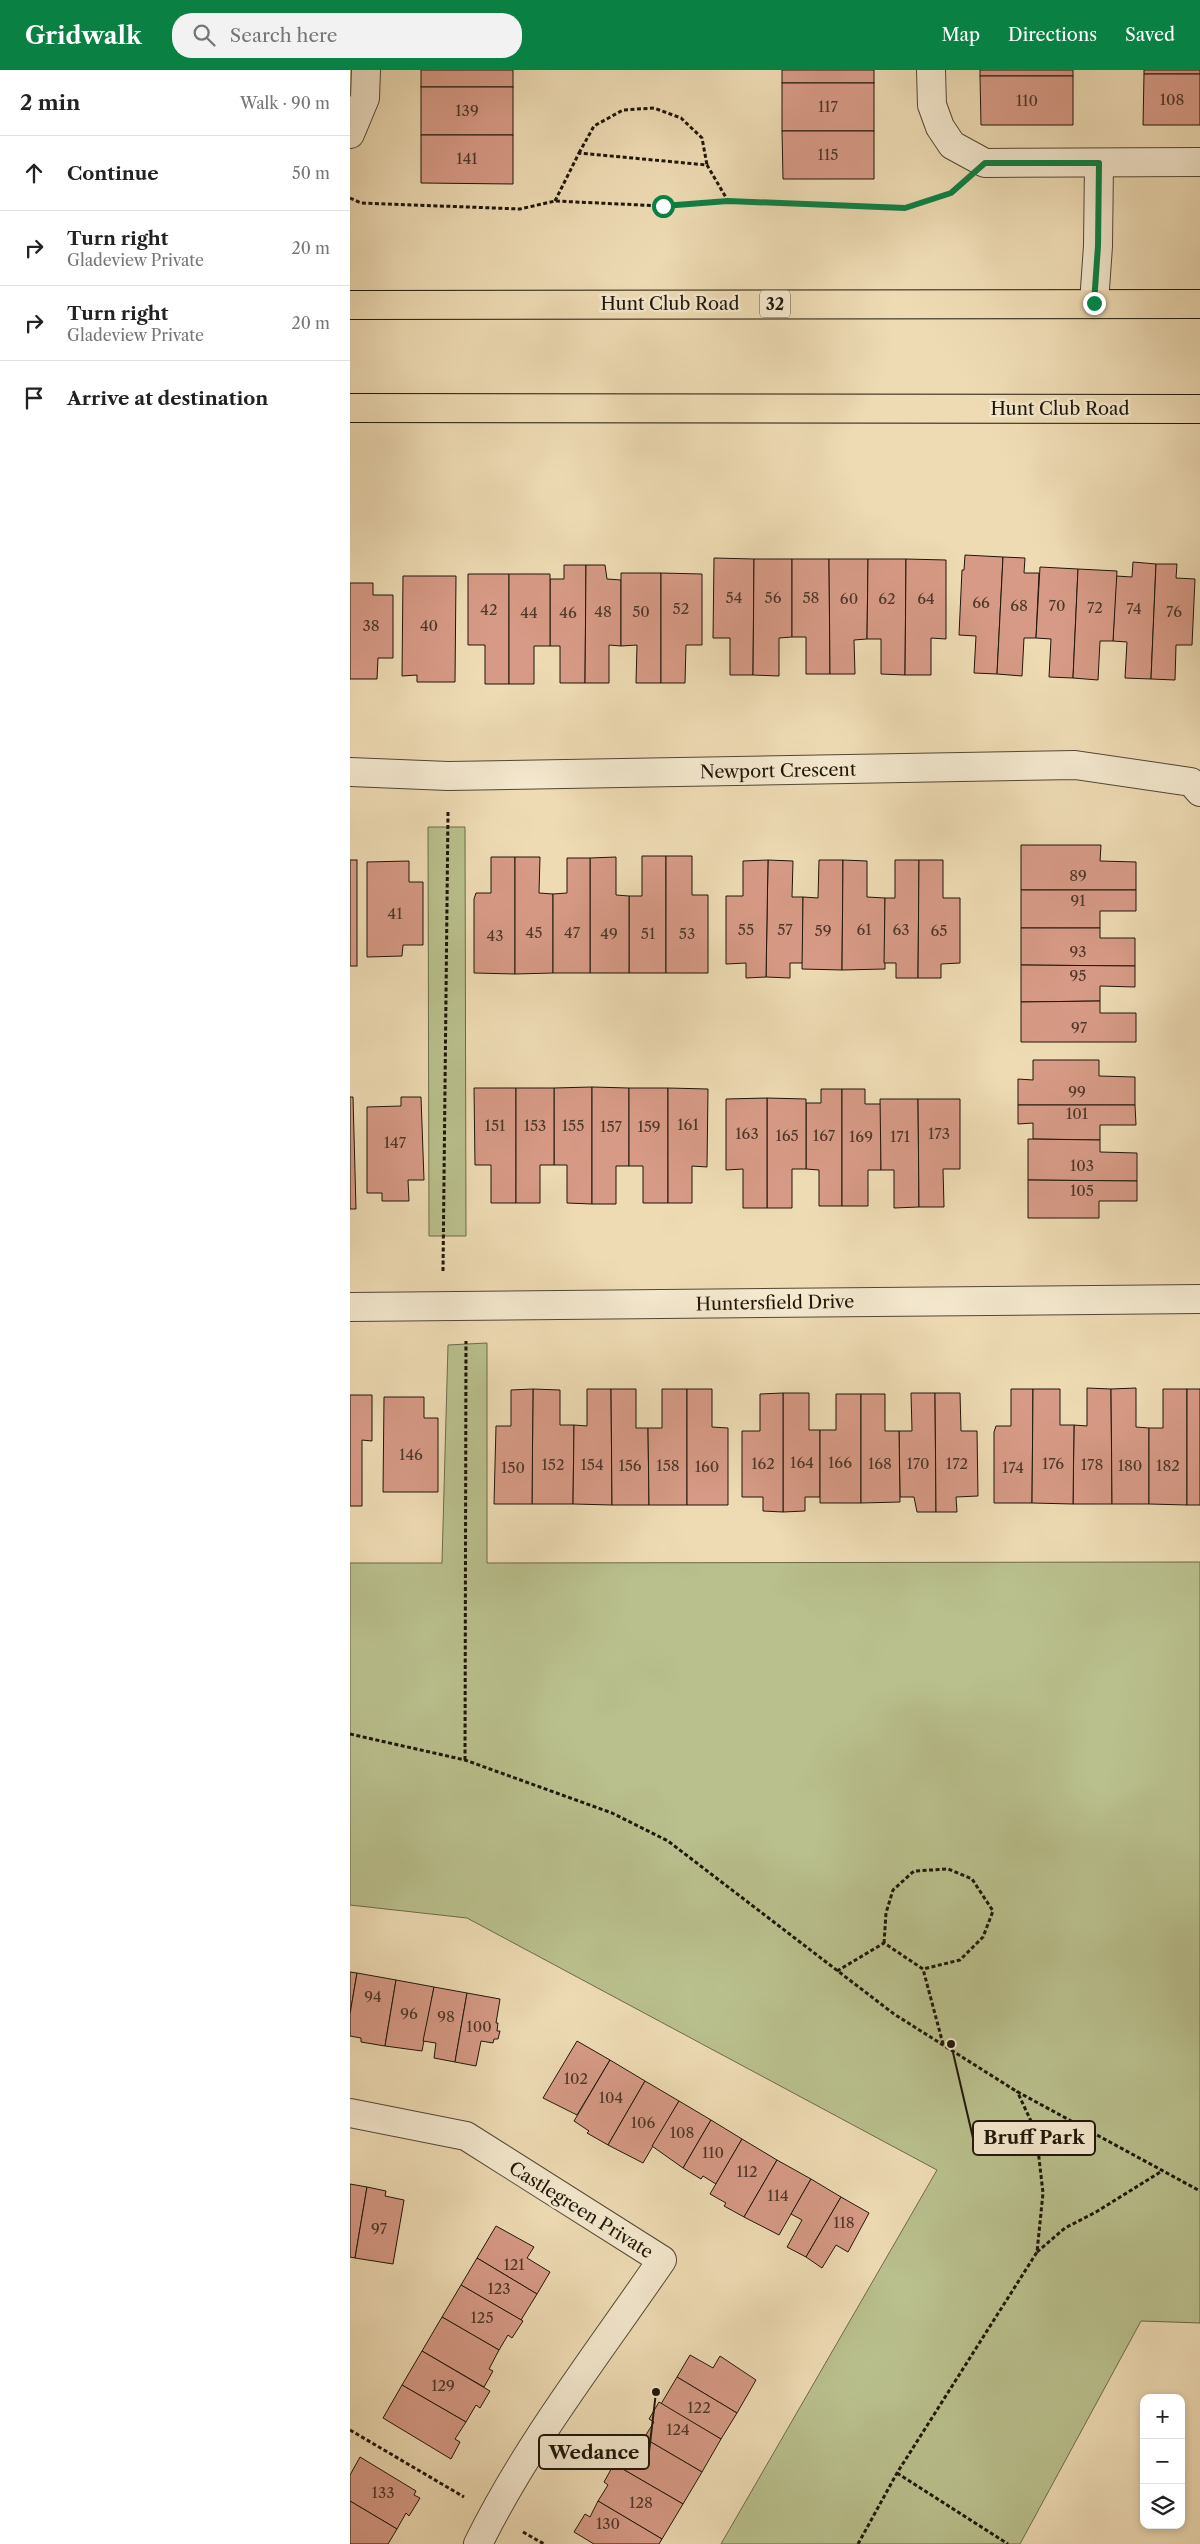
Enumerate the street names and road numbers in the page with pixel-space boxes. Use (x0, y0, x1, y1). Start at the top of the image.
road number: 32 (760, 290, 790, 318)
street label: Hunt Club Road (600, 293, 740, 315)
street label: Hunt Club Road (990, 398, 1130, 420)
street label: Newport Crescent (700, 759, 857, 783)
street label: Huntersfield Drive (695, 1291, 855, 1315)
street label: Castlegreen Private (505, 2157, 657, 2263)

